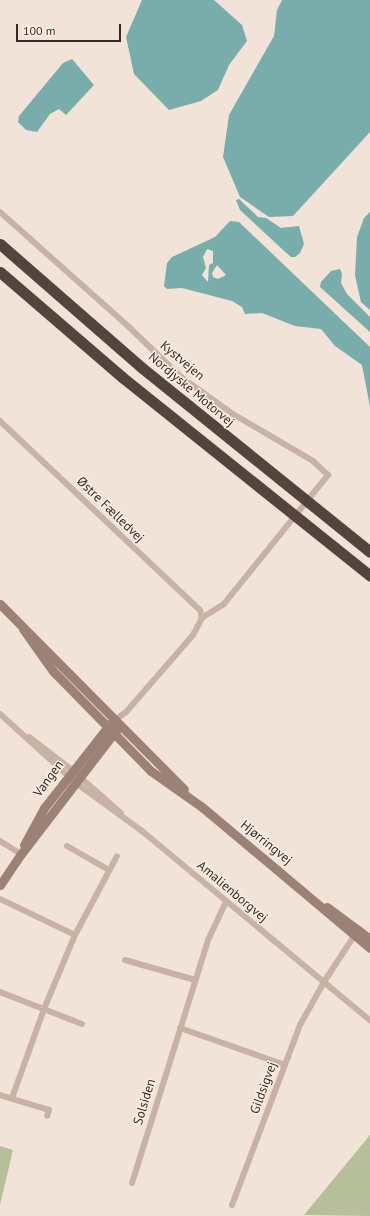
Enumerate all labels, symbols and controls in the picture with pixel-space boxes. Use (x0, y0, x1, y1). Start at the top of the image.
scale bar (18, 16, 123, 42)
text: 100 m (23, 23, 56, 38)
street label: Kystvejen (157, 338, 207, 384)
street label: Nordjyske Motorvej (145, 350, 237, 430)
street label: Østre Fælledvej (73, 474, 147, 546)
street label: Vangen (31, 758, 67, 800)
street label: Hjørringvej (237, 817, 295, 869)
street label: Amalienborgvej (194, 858, 270, 926)
street label: Gildsigvej (247, 1060, 281, 1116)
street label: Solsiden (131, 1077, 159, 1127)

